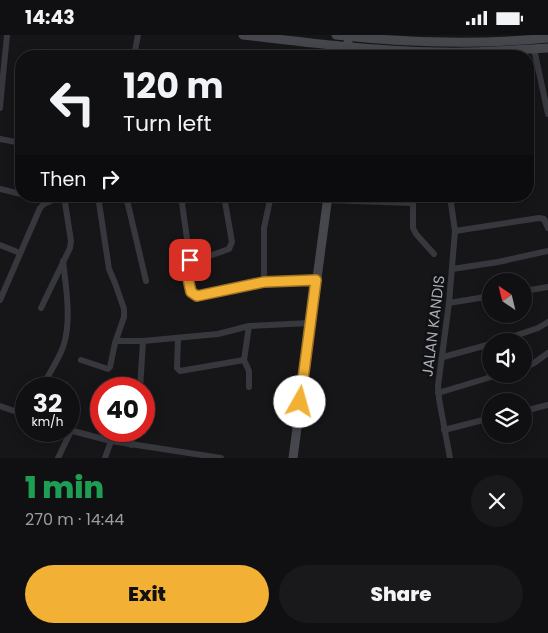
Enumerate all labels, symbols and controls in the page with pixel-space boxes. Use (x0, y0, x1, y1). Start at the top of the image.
text: 14:43 (25, 4, 75, 31)
text: 120 m (123, 61, 223, 110)
icon: left (40, 70, 105, 135)
text: Turn left (123, 108, 211, 139)
icon: right (96, 165, 124, 193)
text: Then (40, 166, 86, 193)
pin (169, 239, 211, 281)
icon: arrive (176, 246, 204, 274)
north arrow (482, 273, 532, 323)
map controls (482, 273, 532, 443)
street label: JALAN KANDIS (416, 274, 450, 378)
button: sound (482, 333, 532, 383)
position arrow (273, 375, 325, 427)
speed limit sign: 40 (90, 377, 155, 442)
text: 32 (33, 386, 62, 421)
button: layers (482, 393, 532, 443)
text: km/h (32, 413, 63, 430)
text: 1 min (25, 466, 104, 509)
button: close (471, 475, 523, 527)
text: 270 m · 14:44 (25, 508, 124, 531)
button: Exit (25, 565, 269, 623)
button: Share (279, 565, 523, 623)

